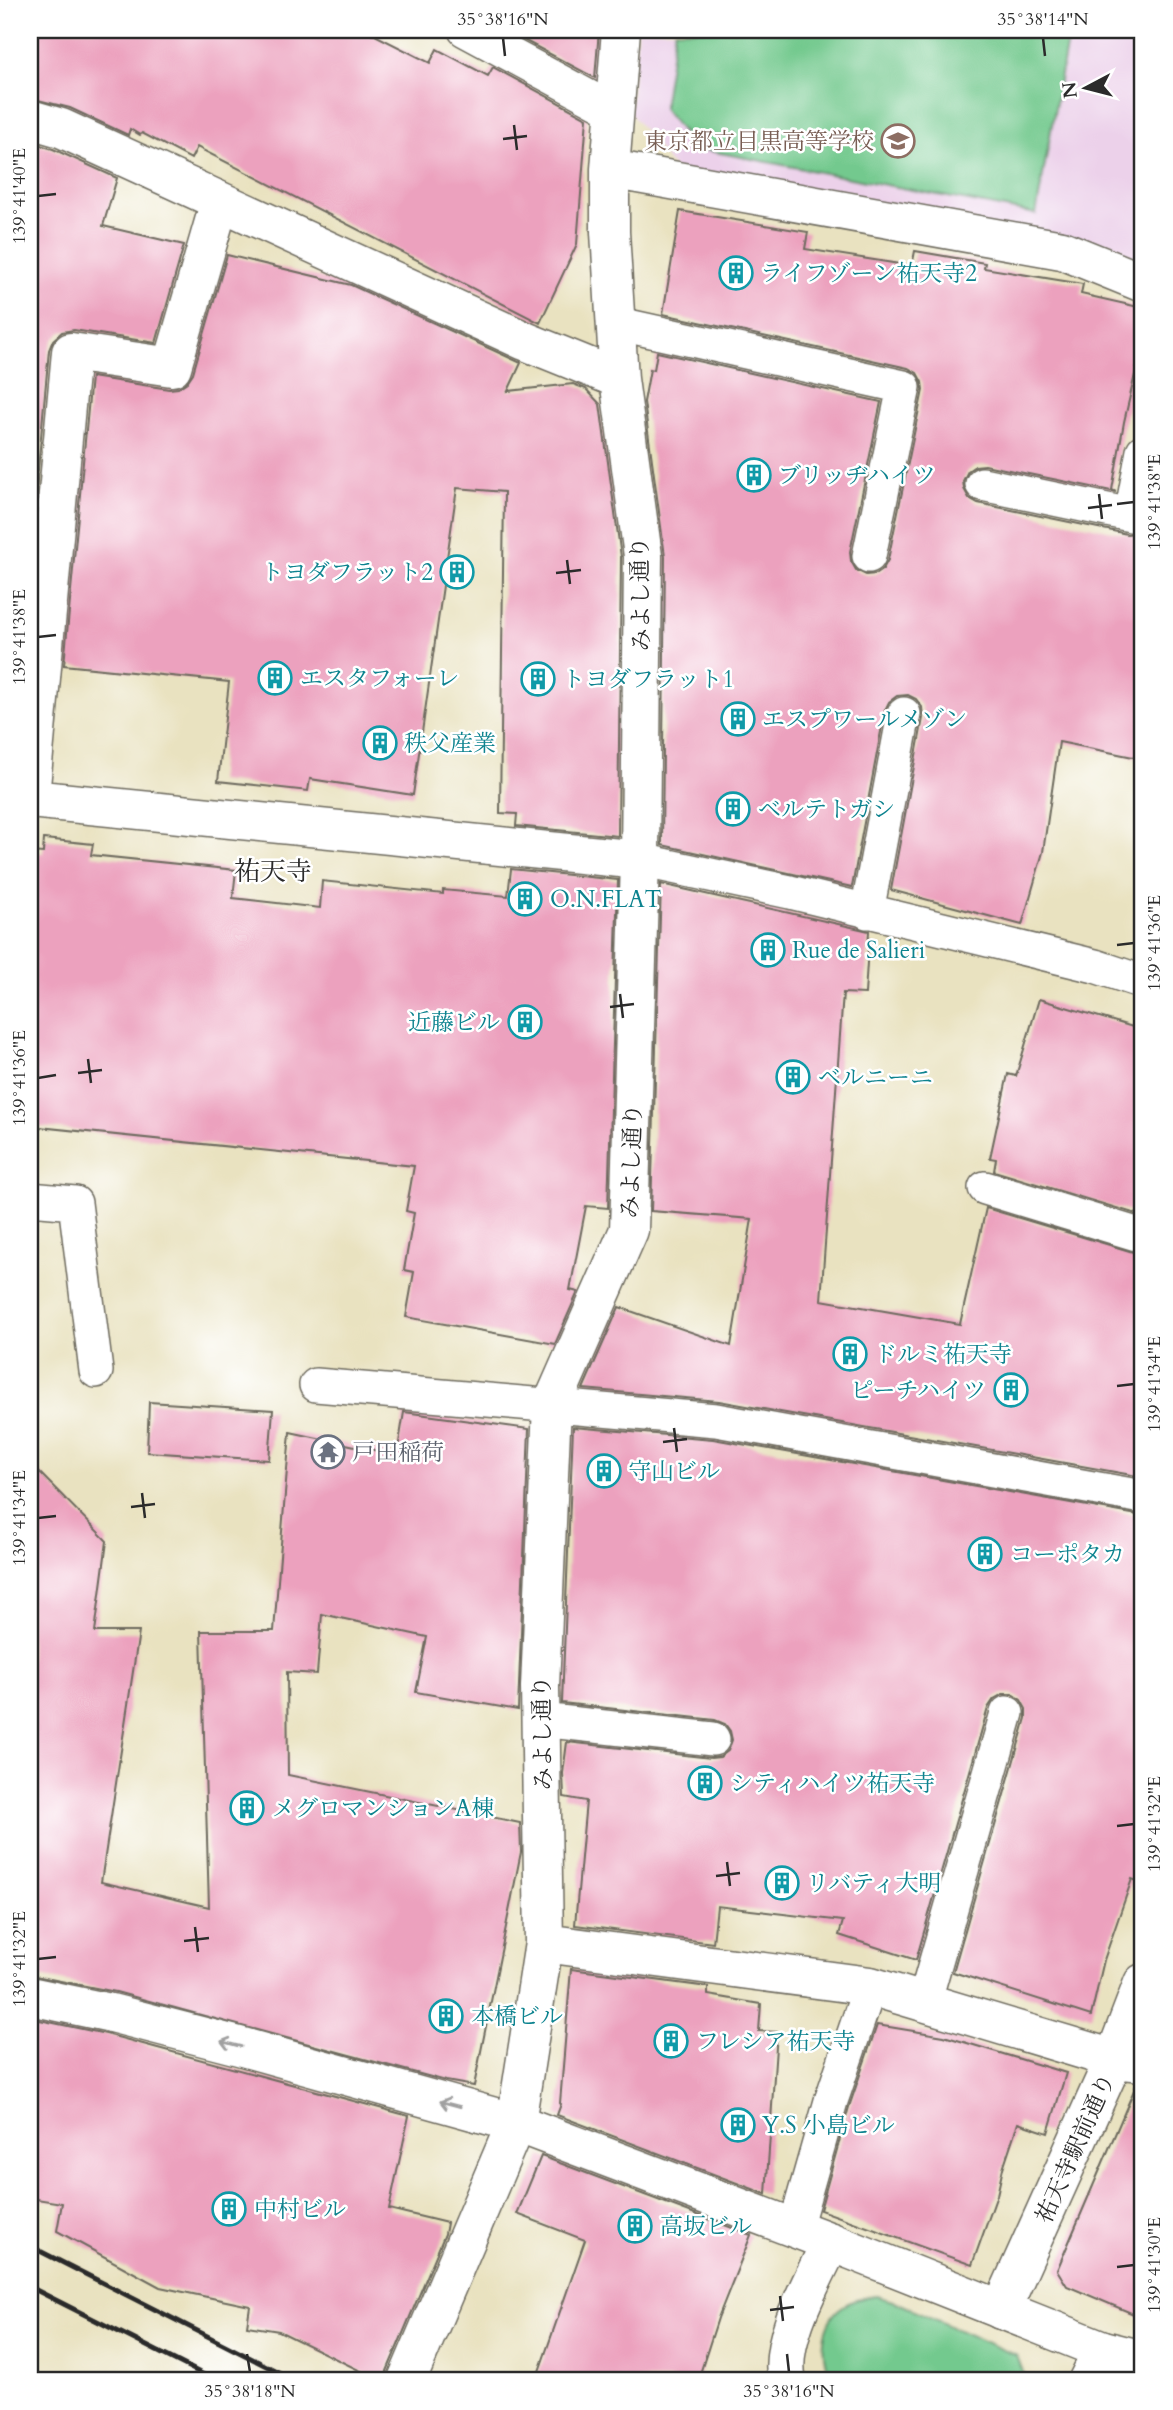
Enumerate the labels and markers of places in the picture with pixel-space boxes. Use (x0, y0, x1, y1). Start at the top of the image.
school or university icon: 東京都立目黒高等学校 (879, 122, 917, 160)
place label: 東京都立目黒高等学校 (644, 126, 874, 157)
building icon: ライフゾーン祐天寺2 (717, 254, 755, 292)
place label: ライフゾーン祐天寺2 (760, 258, 977, 289)
building icon: ブリッヂハイツ (735, 456, 773, 494)
place label: ブリッヂハイツ (778, 460, 936, 491)
building icon: トヨダフラット2 (438, 553, 476, 591)
place label: トヨダフラット2 (261, 557, 433, 588)
building icon: エスタフォーレ (256, 659, 294, 697)
building icon: トヨダフラット1 (519, 660, 557, 698)
place label: エスタフォーレ (300, 663, 459, 694)
place label: トヨダフラット1 (562, 664, 734, 695)
building icon: エスプワールメゾン (719, 700, 757, 738)
place label: エスプワールメゾン (762, 704, 967, 735)
building icon: 秩父産業 (361, 724, 399, 762)
place label: 秩父産業 (404, 728, 496, 759)
building icon: ベルテトガシ (714, 790, 752, 828)
place label: ベルテトガシ (758, 794, 895, 825)
building icon: O.N.FLAT (506, 880, 544, 918)
place label: O.N.FLAT (550, 884, 662, 915)
building icon: Rue de Salieri (749, 931, 787, 969)
place label: Rue de Salieri (792, 935, 925, 966)
building icon: 近藤ビル (506, 1003, 544, 1041)
place label: 近藤ビル (408, 1007, 500, 1038)
building icon: ベルニーニ (774, 1058, 812, 1096)
place label: ベルニーニ (818, 1062, 933, 1093)
building icon: ドルミ祐天寺 (831, 1335, 869, 1373)
place label: ドルミ祐天寺 (874, 1339, 1012, 1370)
building icon: ピーチハイツ (992, 1371, 1030, 1409)
place label: ピーチハイツ (850, 1375, 986, 1406)
temple icon: 戸田稲荷 (309, 1433, 347, 1471)
place label: 戸田稲荷 (352, 1437, 444, 1468)
building icon: 守山ビル (585, 1452, 623, 1490)
place label: 守山ビル (628, 1456, 720, 1487)
building icon: コーポタカ (966, 1535, 1004, 1573)
place label: コーポタカ (1010, 1539, 1125, 1570)
building icon: シティハイツ祐天寺 (686, 1764, 724, 1802)
place label: シティハイツ祐天寺 (730, 1768, 935, 1799)
building icon: メグロマンションA棟 (228, 1789, 266, 1827)
place label: メグロマンションA棟 (272, 1793, 494, 1824)
building icon: リバティ大明 (763, 1864, 801, 1902)
place label: リバティ大明 (806, 1868, 941, 1899)
building icon: 本橋ビル (427, 1997, 465, 2035)
place label: 本橋ビル (471, 2001, 563, 2032)
building icon: フレシア祐天寺 (652, 2022, 690, 2060)
place label: フレシア祐天寺 (696, 2026, 856, 2057)
building icon: Y.S 小島ビル (719, 2106, 757, 2144)
place label: Y.S 小島ビル (762, 2110, 895, 2141)
building icon: 中村ビル (210, 2190, 248, 2228)
place label: 中村ビル (254, 2194, 346, 2225)
building icon: 高坂ビル (616, 2207, 654, 2245)
place label: 高坂ビル (660, 2211, 752, 2242)

